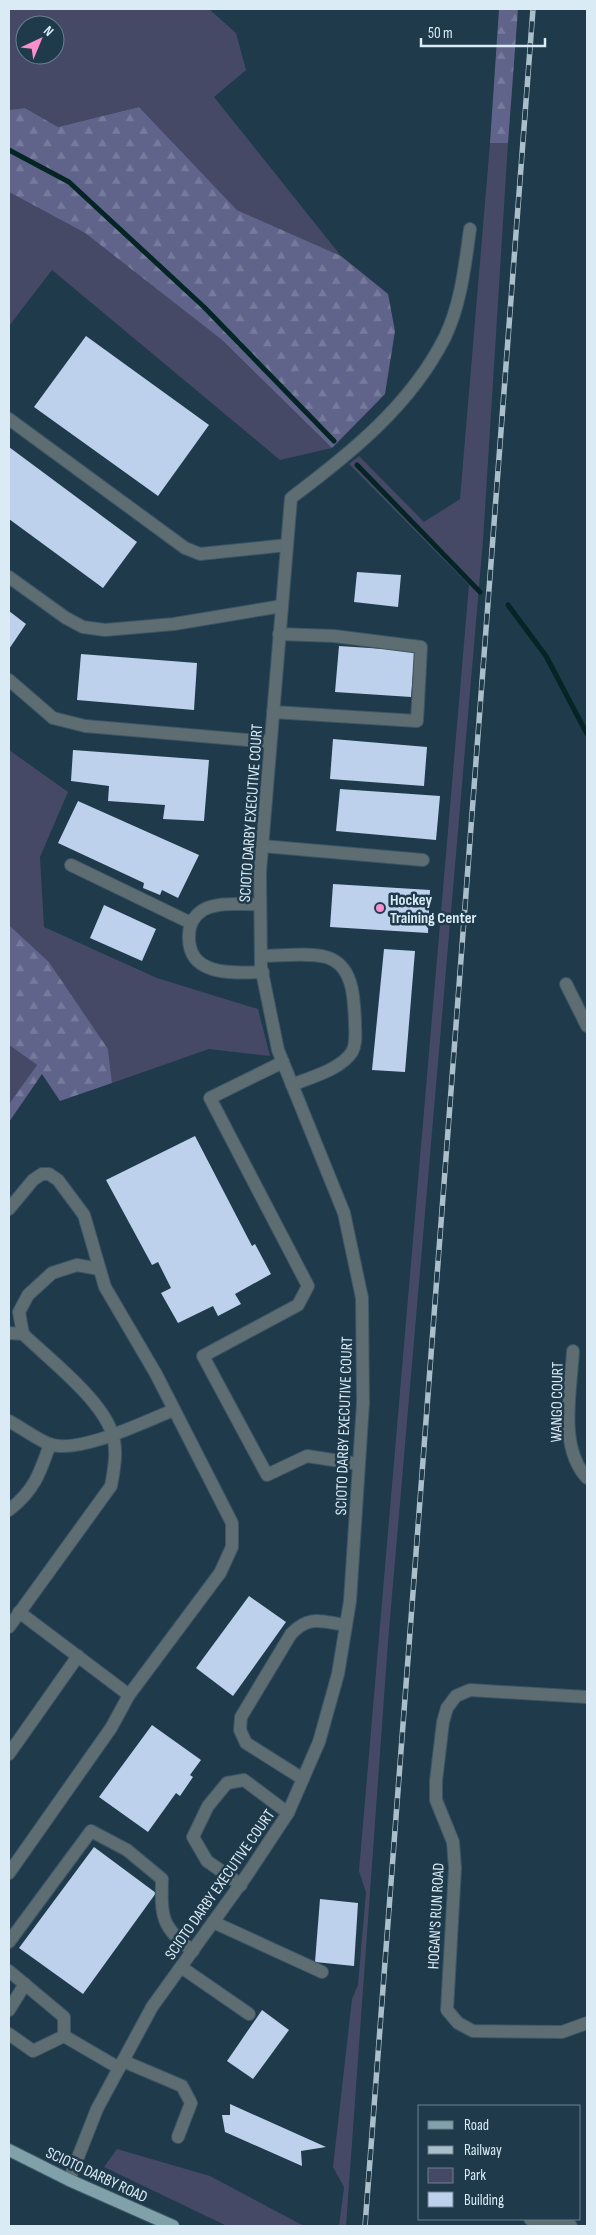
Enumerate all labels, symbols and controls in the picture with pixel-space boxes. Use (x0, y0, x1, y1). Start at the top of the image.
north arrow (15, 15, 65, 65)
scale bar (421, 15, 545, 47)
text: N (40, 22, 57, 40)
text: 50 m (428, 24, 453, 43)
street label: SCIOTO DARBY EXECUTIVE COURT (236, 723, 267, 903)
place label: Hockey Training Center (390, 891, 476, 928)
marker: Hockey Training Center (374, 902, 386, 914)
street label: SCIOTO DARBY EXECUTIVE COURT (332, 1336, 357, 1516)
street label: WANGO COURT (547, 1361, 568, 1443)
street label: SCIOTO DARBY EXECUTIVE COURT (161, 1806, 280, 1964)
street label: HOGAN'S RUN ROAD (424, 1862, 449, 1970)
legend (418, 2105, 581, 2220)
text: Road (464, 2116, 489, 2135)
text: Railway (464, 2141, 502, 2160)
street label: SCIOTO DARBY ROAD (43, 2144, 150, 2207)
text: Park (464, 2166, 486, 2185)
text: Building (464, 2191, 504, 2210)

